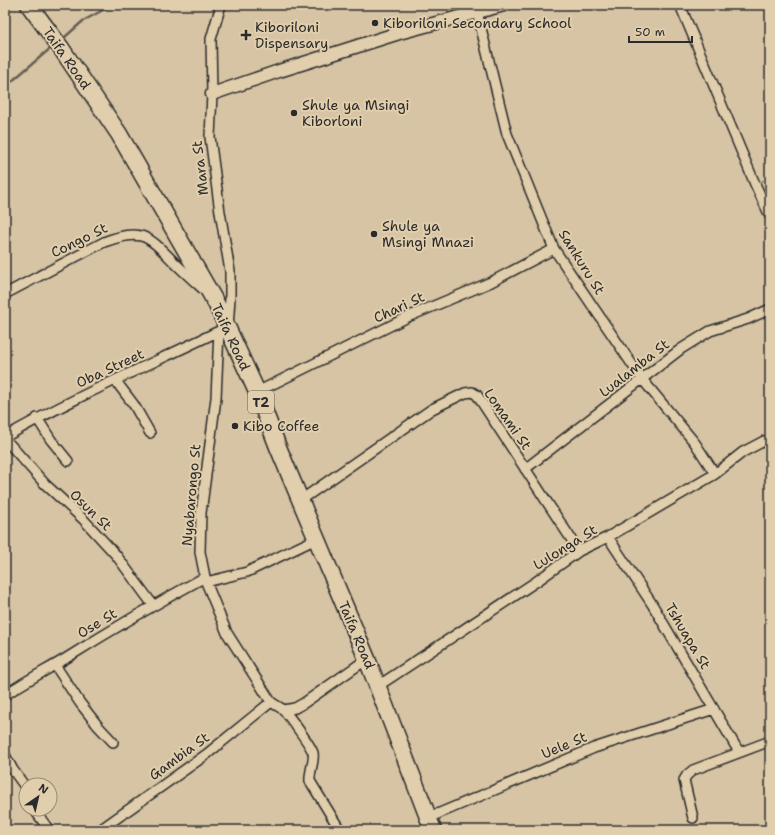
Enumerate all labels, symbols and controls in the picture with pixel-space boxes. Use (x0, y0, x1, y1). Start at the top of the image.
place label: Kiboriloni Secondary School (383, 14, 572, 32)
place label: Kiboriloni Dispensary (255, 18, 328, 52)
marker: Kiboriloni Secondary School (370, 18, 380, 28)
scale bar (629, 18, 692, 44)
street label: Taifa Road (39, 23, 95, 93)
text: 50 m (635, 24, 665, 40)
marker: Kiboriloni Dispensary (240, 29, 252, 41)
place label: Shule ya Msingi Kiborloni (302, 96, 409, 130)
marker: Shule ya Msingi Kiborloni (289, 108, 299, 118)
street label: Mara St (188, 140, 212, 196)
place label: Shule ya Msingi Mnazi (382, 217, 474, 251)
street label: Congo St (48, 219, 110, 261)
street label: Sankuru St (555, 226, 609, 298)
marker: Shule ya Msingi Mnazi (369, 229, 379, 239)
street label: Chari St (371, 287, 427, 327)
street label: Taifa Road (208, 300, 255, 374)
street label: Lualamba St (595, 335, 673, 401)
street label: Oba Street (73, 344, 147, 392)
street label: Lomami St (480, 385, 536, 453)
road number: T2 (248, 391, 274, 413)
place label: Kibo Coffee (243, 417, 319, 435)
marker: Kibo Coffee (230, 421, 240, 431)
street label: Nyabarongo St (178, 443, 204, 547)
street label: Osun St (66, 486, 116, 534)
street label: Lulonga St (530, 520, 600, 574)
street label: Taifa Road (335, 598, 379, 672)
street label: Tshuapa St (661, 600, 715, 672)
street label: Ose St (74, 604, 120, 642)
street label: Uele St (539, 727, 589, 763)
street label: Gambia St (145, 728, 213, 784)
north arrow (18, 777, 58, 817)
text: N (36, 780, 51, 798)

